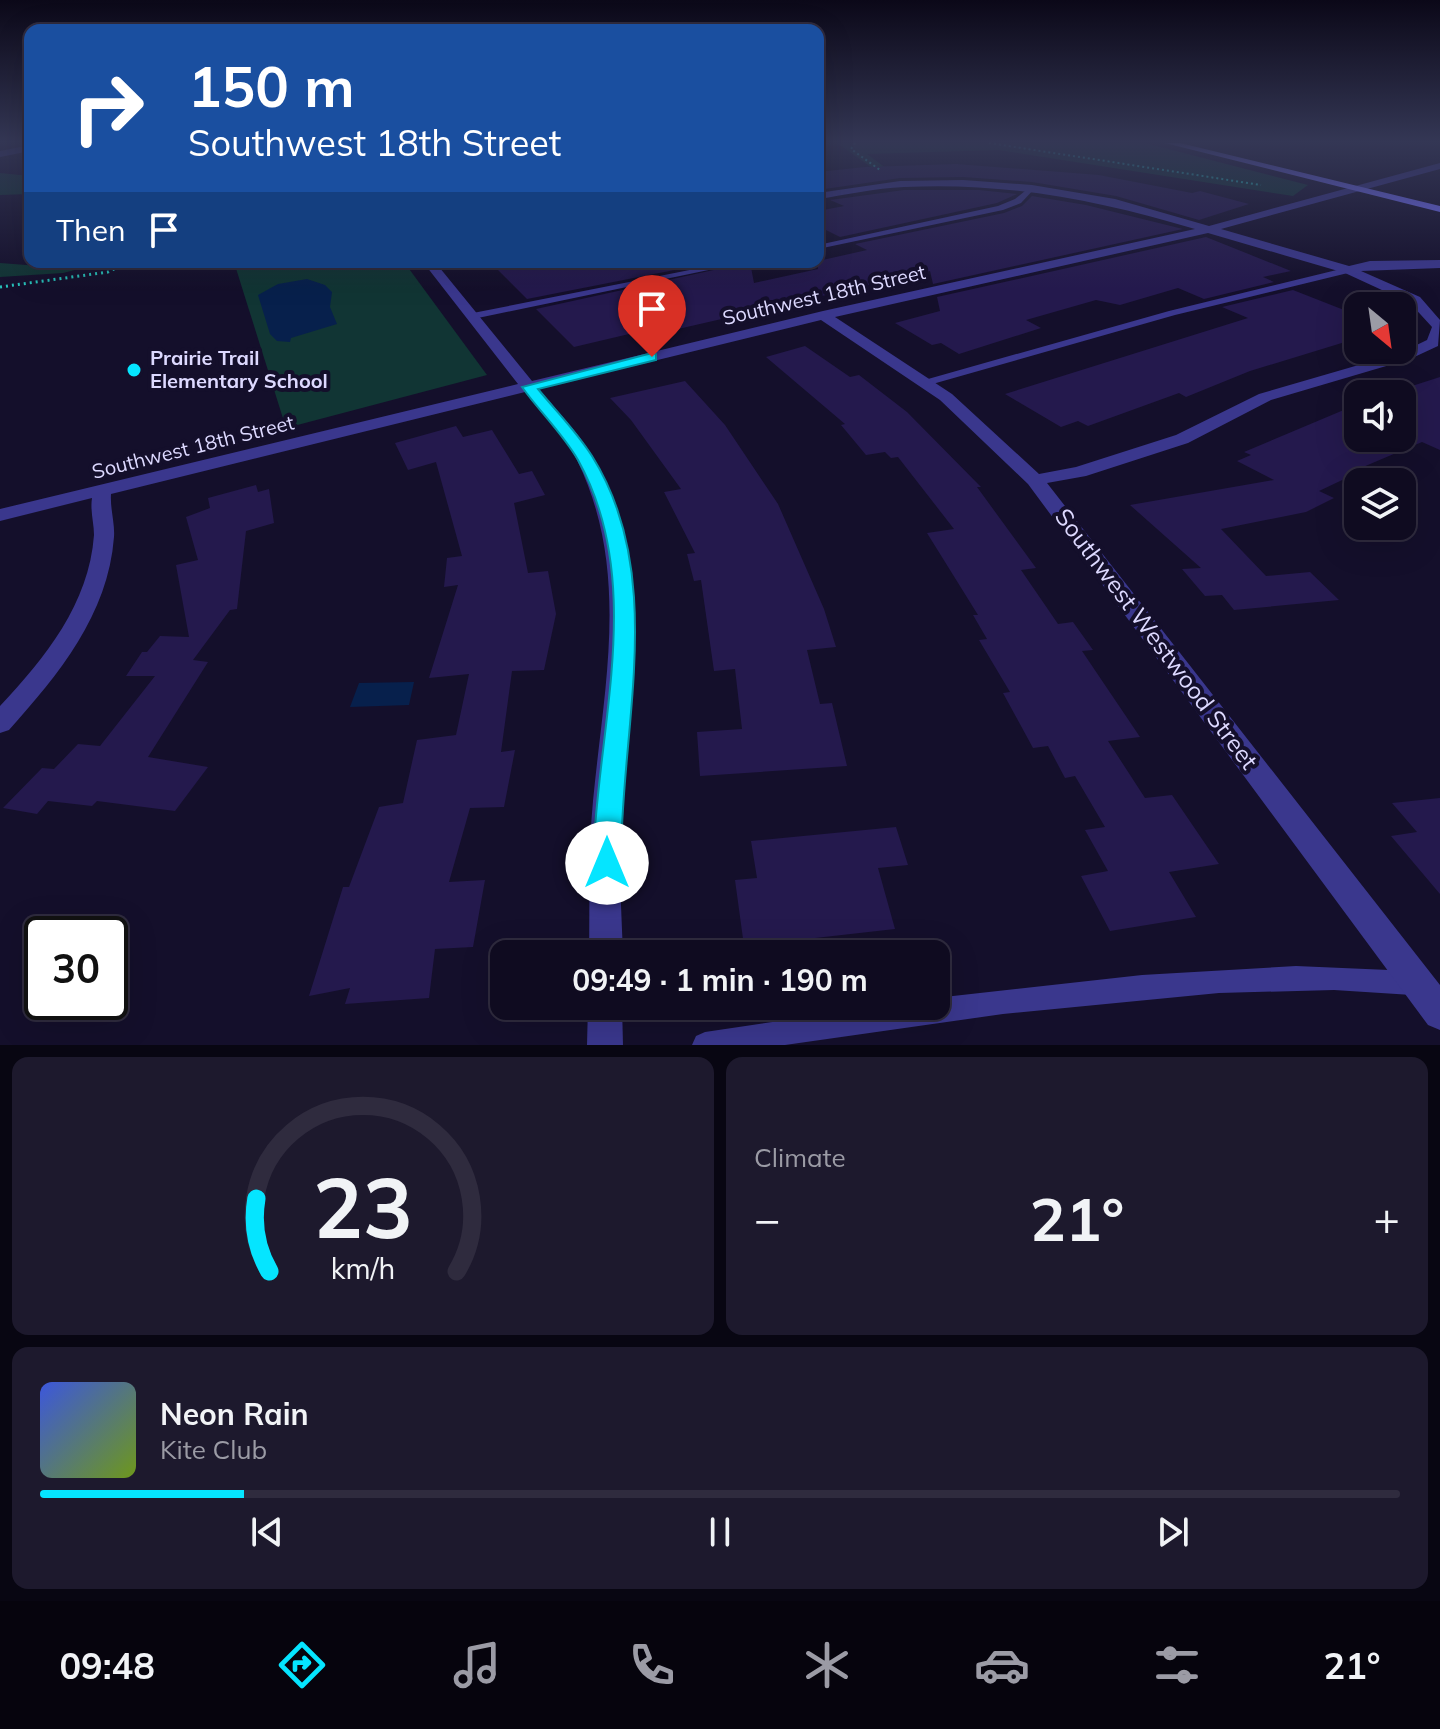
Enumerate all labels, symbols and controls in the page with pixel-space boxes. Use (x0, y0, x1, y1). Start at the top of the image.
text: 150 m (188, 51, 355, 121)
icon: right (56, 56, 160, 160)
text: Southwest 18th Street (188, 120, 561, 165)
icon: arrive (142, 208, 186, 252)
text: Then (56, 211, 126, 249)
street label: Southwest 18th Street (720, 259, 928, 330)
pin (618, 275, 686, 357)
icon: arrive (630, 287, 674, 331)
north arrow (1344, 292, 1416, 364)
map controls (1344, 292, 1416, 540)
place label: Prairie Trail Elementary School (150, 345, 328, 393)
marker: Prairie Trail Elementary School (125, 361, 143, 379)
button: sound (1344, 380, 1416, 452)
street label: Southwest 18th Street (89, 409, 297, 484)
button: layers (1344, 468, 1416, 540)
street label: Southwest Westwood Street (1049, 502, 1265, 775)
position arrow (565, 821, 649, 905)
speed limit sign: 30 (24, 916, 128, 1020)
text: 09:49 · 1 min · 190 m (572, 961, 868, 999)
text: Climate (754, 1141, 846, 1174)
text: 23 (313, 1154, 413, 1259)
text: 21° (1030, 1181, 1124, 1256)
text: − (754, 1191, 780, 1246)
text: + (1374, 1191, 1400, 1246)
text: km/h (331, 1250, 395, 1286)
text: Neon Rain (160, 1395, 309, 1433)
text: Kite Club (160, 1433, 267, 1466)
icon: previous (245, 1510, 289, 1554)
icon: pause (698, 1510, 742, 1554)
icon: next (1151, 1510, 1195, 1554)
icon: directions (274, 1637, 330, 1693)
icon: music (449, 1637, 505, 1693)
icon: phone (624, 1637, 680, 1693)
icon: climate (799, 1637, 855, 1693)
icon: car (974, 1637, 1030, 1693)
icon: filters (1149, 1637, 1205, 1693)
text: 09:48 (59, 1643, 155, 1688)
text: 21° (1324, 1643, 1380, 1688)

